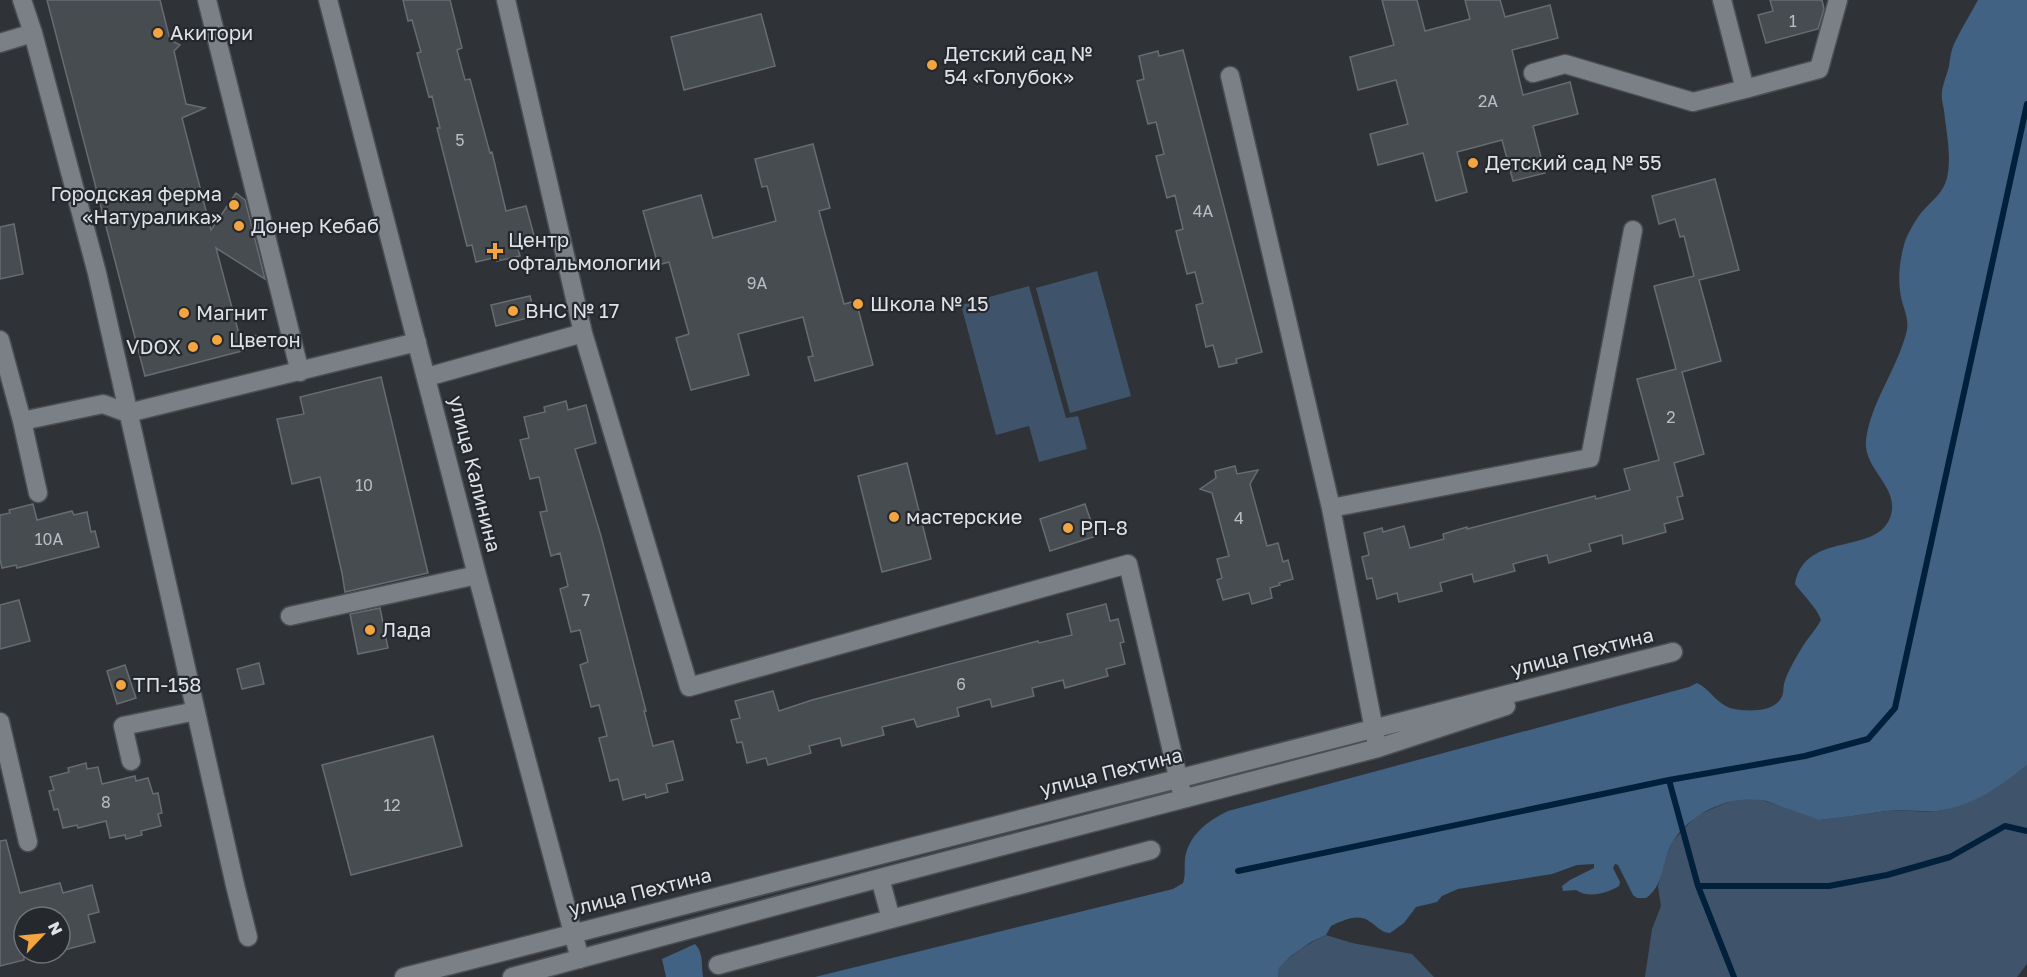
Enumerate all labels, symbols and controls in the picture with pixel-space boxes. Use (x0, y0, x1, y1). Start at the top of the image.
house number: 1 (1789, 11, 1797, 31)
place label: Акитори (170, 20, 253, 44)
marker: Акитори (151, 26, 165, 40)
place label: Детский сад № 54 «Голубок» (944, 41, 1092, 88)
marker: Детский сад № 54 «Голубок» (925, 58, 939, 72)
house number: 2А (1478, 91, 1498, 111)
house number: 5 (455, 130, 465, 150)
place label: Детский сад № 55 (1485, 150, 1662, 174)
marker: Детский сад № 55 (1466, 156, 1480, 170)
place label: Городская ферма «Натуралика» (51, 181, 222, 228)
marker: Городская ферма «Натуралика» (227, 198, 241, 212)
house number: 4А (1193, 201, 1214, 221)
place label: Донер Кебаб (251, 213, 379, 237)
marker: Донер Кебаб (232, 219, 246, 233)
place label: Центр офтальмологии (508, 227, 661, 274)
marker: Центр офтальмологии (486, 242, 504, 260)
house number: 9А (747, 273, 767, 293)
place label: Школа № 15 (870, 291, 989, 315)
marker: Школа № 15 (851, 297, 865, 311)
place label: ВНС № 17 (525, 298, 619, 322)
place label: Магнит (196, 300, 268, 324)
marker: ВНС № 17 (506, 304, 520, 318)
marker: Магнит (177, 306, 191, 320)
place label: Цветон (229, 327, 301, 351)
marker: Цветон (210, 333, 224, 347)
place label: VDOX (126, 334, 181, 358)
marker: VDOX (186, 340, 200, 354)
street label: улица Калинина (445, 393, 507, 555)
house number: 2 (1666, 407, 1676, 427)
house number: 10 (355, 475, 373, 495)
place label: мастерские (906, 504, 1022, 528)
house number: 4 (1234, 508, 1244, 528)
marker: мастерские (887, 510, 901, 524)
place label: РП-8 (1080, 515, 1128, 539)
marker: РП-8 (1061, 521, 1075, 535)
house number: 10А (35, 529, 63, 549)
house number: 7 (582, 590, 590, 610)
place label: Лада (382, 617, 431, 641)
street label: улица Пехтина (1508, 622, 1656, 680)
marker: Лада (363, 623, 377, 637)
place label: ТП-158 (133, 672, 202, 696)
house number: 6 (956, 674, 966, 694)
marker: ТП-158 (114, 678, 128, 692)
street label: улица Пехтина (1037, 742, 1185, 800)
house number: 8 (101, 792, 111, 812)
house number: 12 (383, 795, 401, 815)
street label: улица Пехтина (566, 862, 714, 920)
north arrow (12, 905, 72, 965)
text: N (44, 919, 67, 938)

